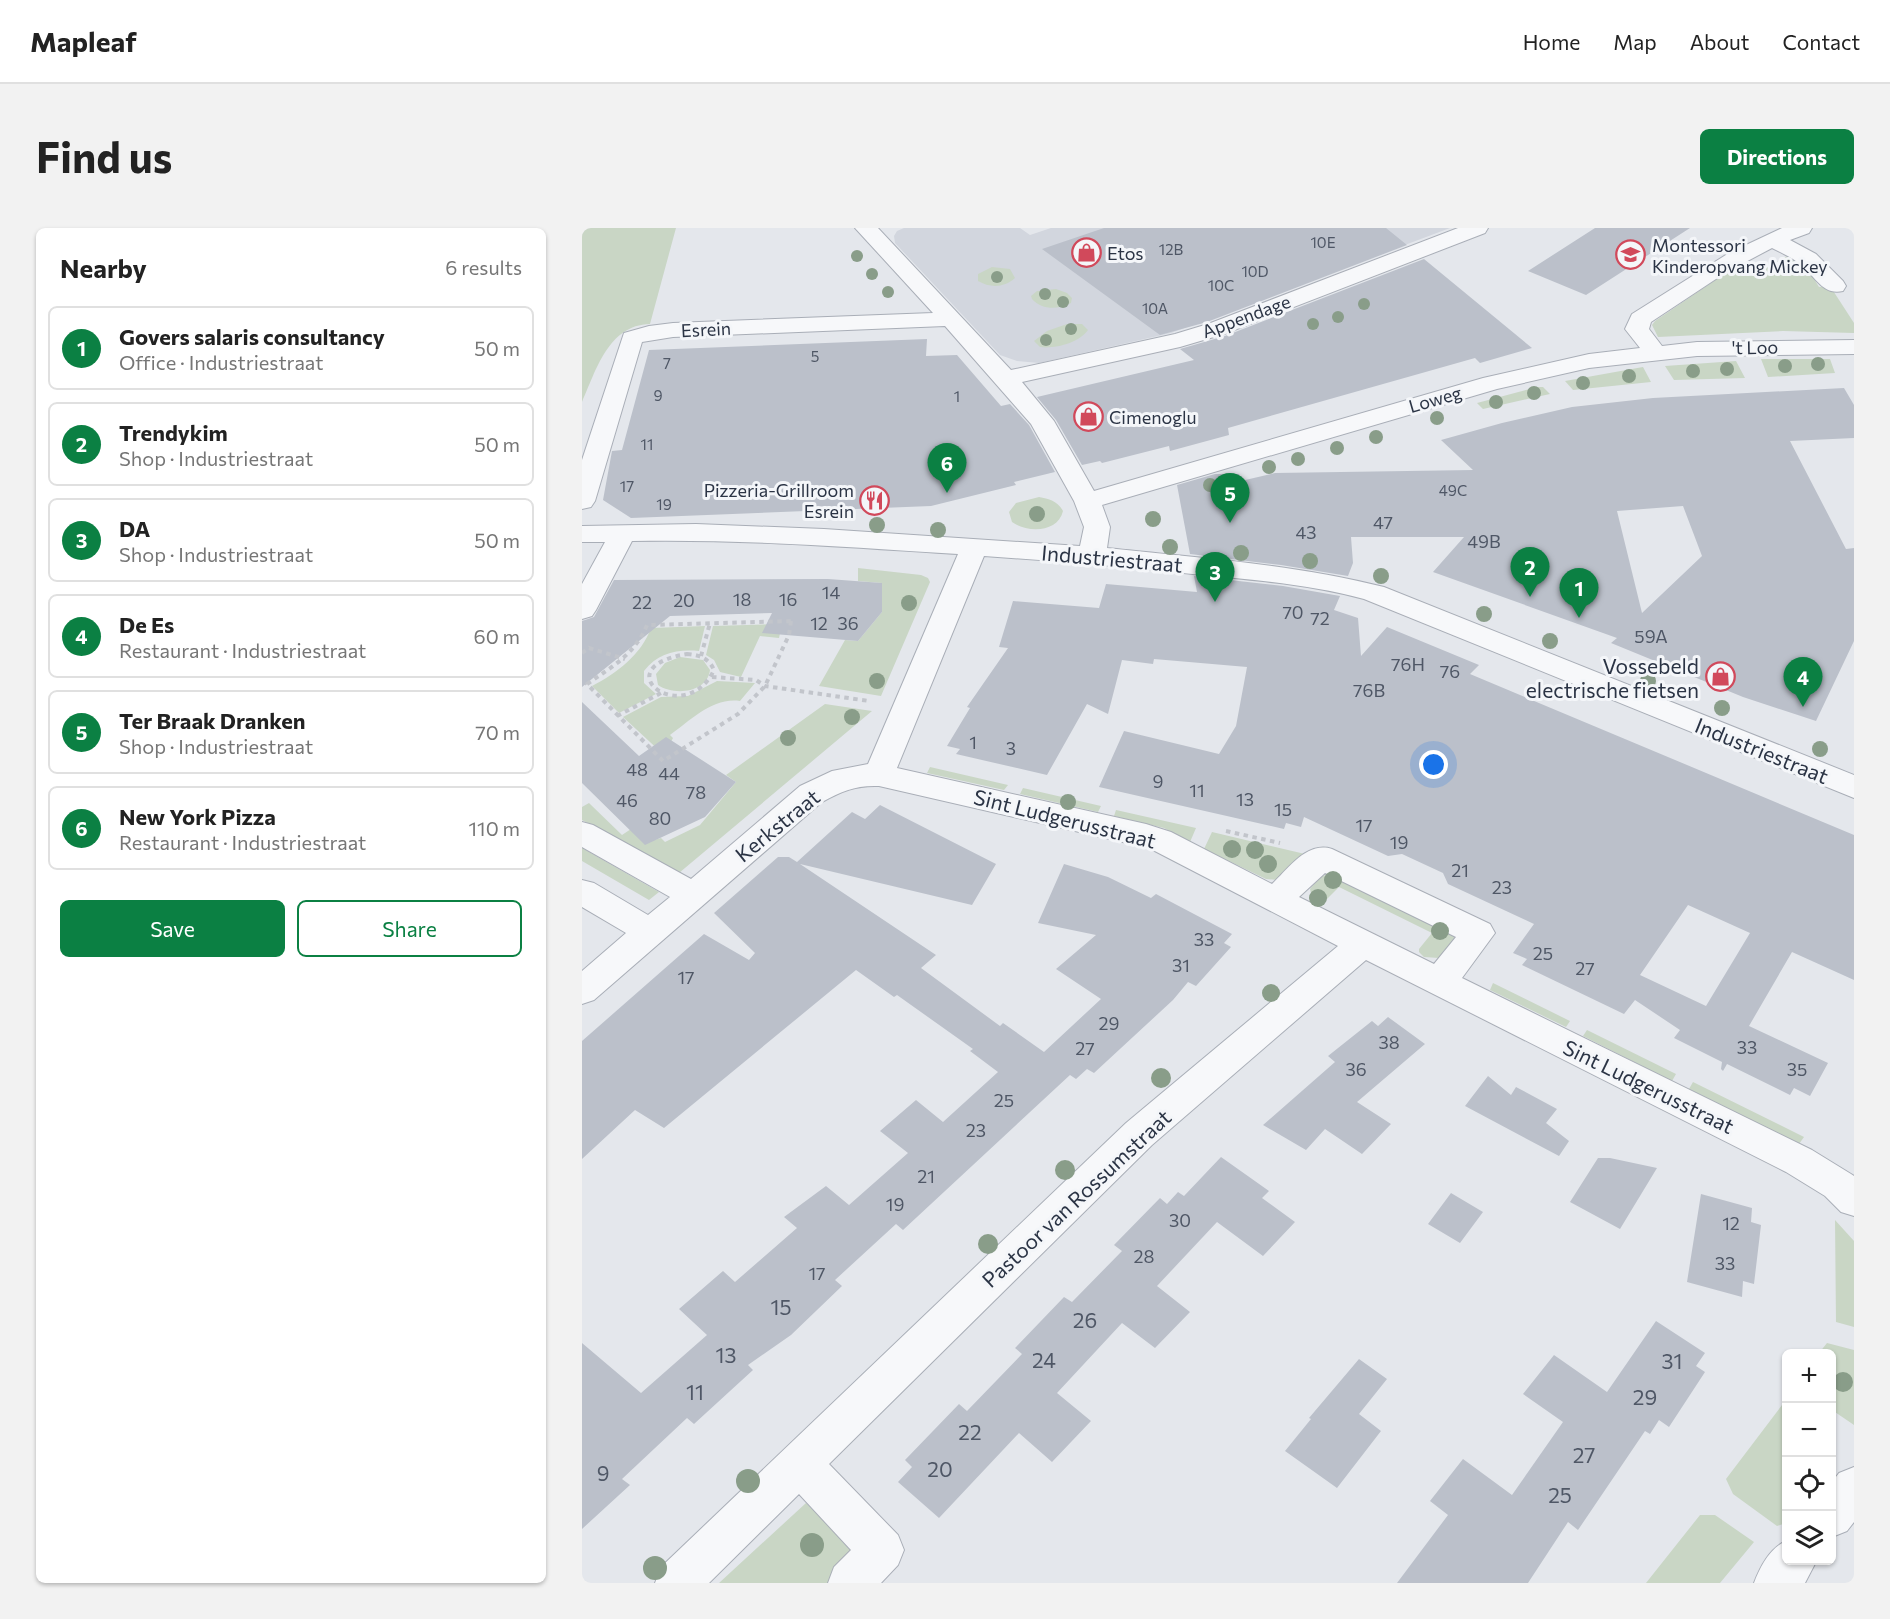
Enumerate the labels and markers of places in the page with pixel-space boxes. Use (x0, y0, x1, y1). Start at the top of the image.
place label: Montessori Kinderopvang Mickey (1652, 234, 1828, 277)
shop icon: Etos (1070, 237, 1102, 269)
school or university icon: Montessori Kinderopvang Mickey (1615, 239, 1647, 271)
place label: Etos (1107, 242, 1144, 264)
shop icon: Cimenoglu (1072, 401, 1104, 433)
place label: Cimenoglu (1109, 406, 1197, 428)
pin: 6 (928, 444, 967, 493)
pin: 5 (1210, 474, 1250, 523)
place label: Pizzeria-Grillroom Esrein (704, 479, 854, 522)
restaurant icon: Pizzeria-Grillroom Esrein (859, 484, 891, 516)
pin: 2 (1510, 548, 1550, 597)
pin: 3 (1196, 552, 1234, 602)
pin: 1 (1560, 568, 1598, 618)
place label: Vossebeld electrische fietsen (1526, 653, 1699, 702)
pin: 4 (1784, 658, 1822, 707)
shop icon: Vossebeld electrische fietsen (1704, 661, 1736, 693)

